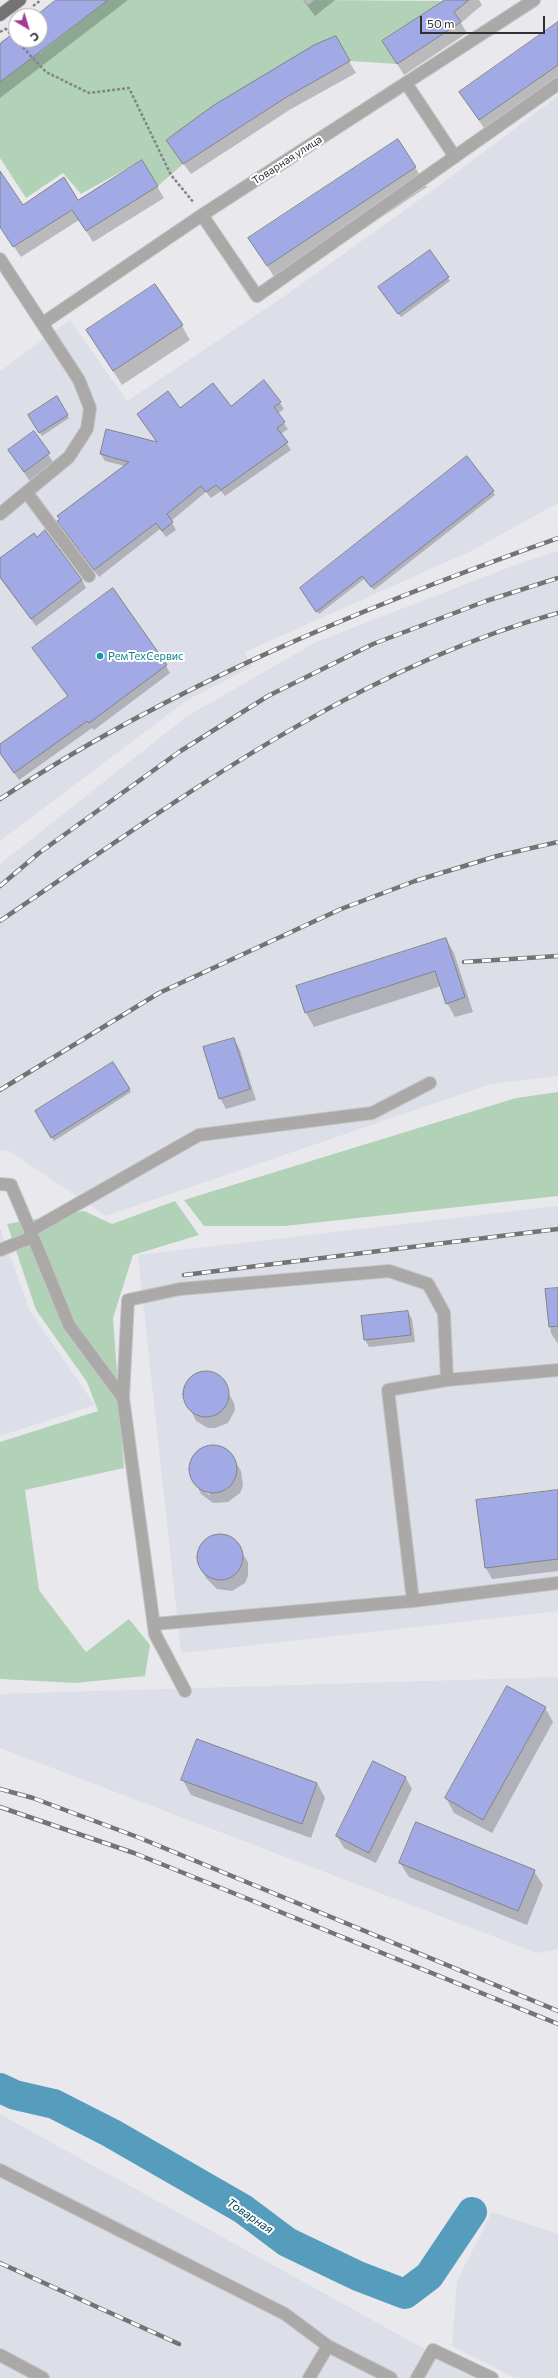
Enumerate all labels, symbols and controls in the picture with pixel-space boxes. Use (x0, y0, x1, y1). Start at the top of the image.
north arrow (8, 8, 48, 48)
scale bar (422, 8, 547, 34)
text: 50 m (427, 16, 455, 30)
text: С (28, 30, 42, 45)
street label: Товарная улица (250, 132, 324, 188)
place label: РемТехСервис (108, 649, 184, 663)
marker: РемТехСервис (95, 651, 105, 661)
water label: Товарная (224, 2195, 276, 2237)

